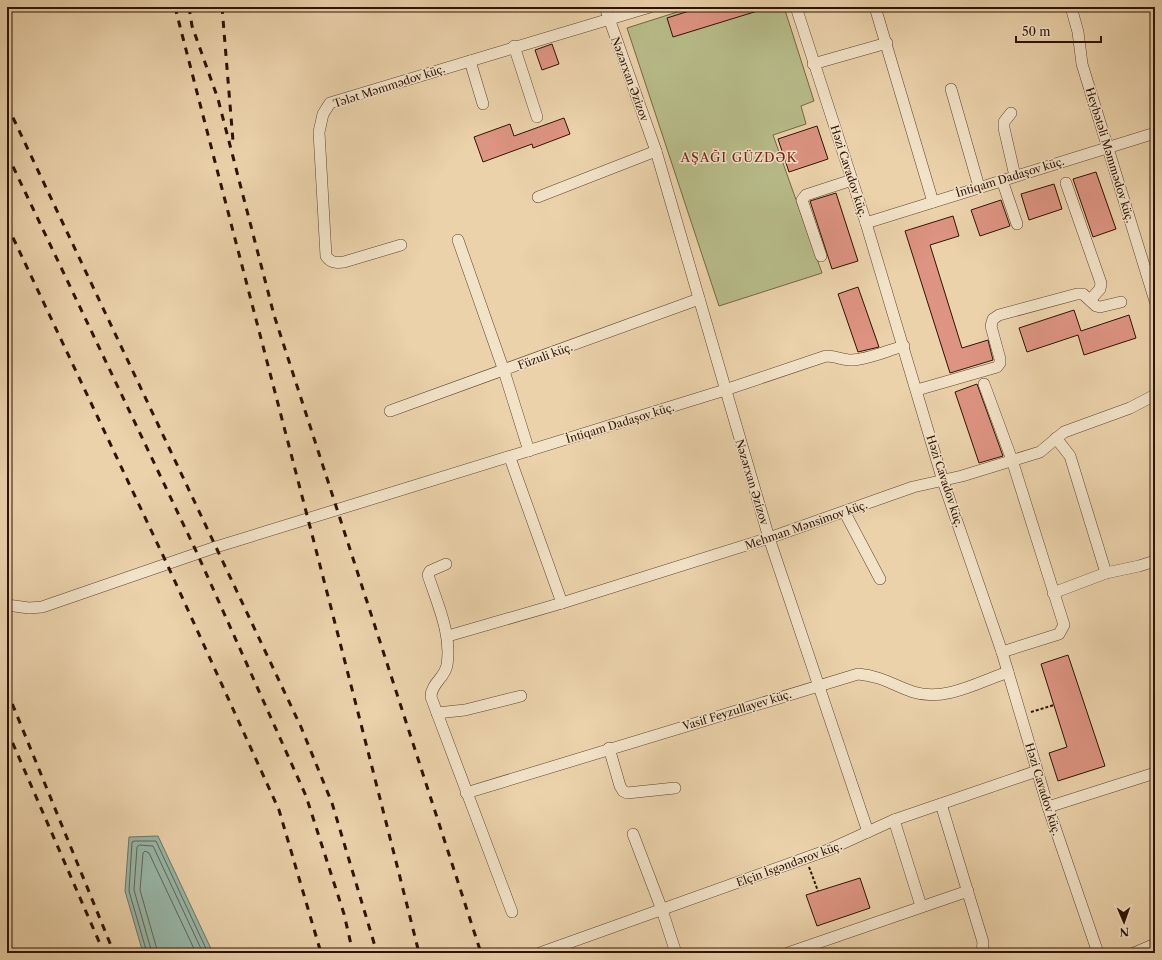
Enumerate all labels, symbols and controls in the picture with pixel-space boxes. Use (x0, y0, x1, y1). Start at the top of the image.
scale bar (1016, 18, 1101, 44)
text: 50 m (1022, 24, 1051, 39)
street label: Nəzərxan Əzizov (608, 35, 652, 124)
street label: Tələt Məmmədov küç. (331, 61, 447, 111)
street label: Heybətəli Məmmədov küç. (1083, 86, 1137, 224)
street label: Həzi Cavadov küç. (827, 123, 871, 219)
district label: AŞAĞI GÜZDƏK (679, 149, 798, 165)
street label: İntiqam Dadaşov küç. (954, 153, 1066, 200)
street label: Füzuli küç. (516, 340, 574, 372)
street label: İntiqam Dadaşov küç. (564, 399, 676, 446)
street label: Həzi Cavadov küç. (923, 433, 967, 529)
street label: Nəzərxan Əzizov (732, 437, 772, 528)
street label: Mehman Mənsimov küç. (743, 497, 869, 553)
street label: Vasif Feyzullayev küç. (680, 687, 793, 734)
street label: Həzi Cavadov küç. (1022, 741, 1064, 837)
street label: Elçin İsgəndərov küç. (734, 837, 844, 890)
north arrow (1104, 902, 1144, 942)
text: N (1119, 925, 1129, 939)

